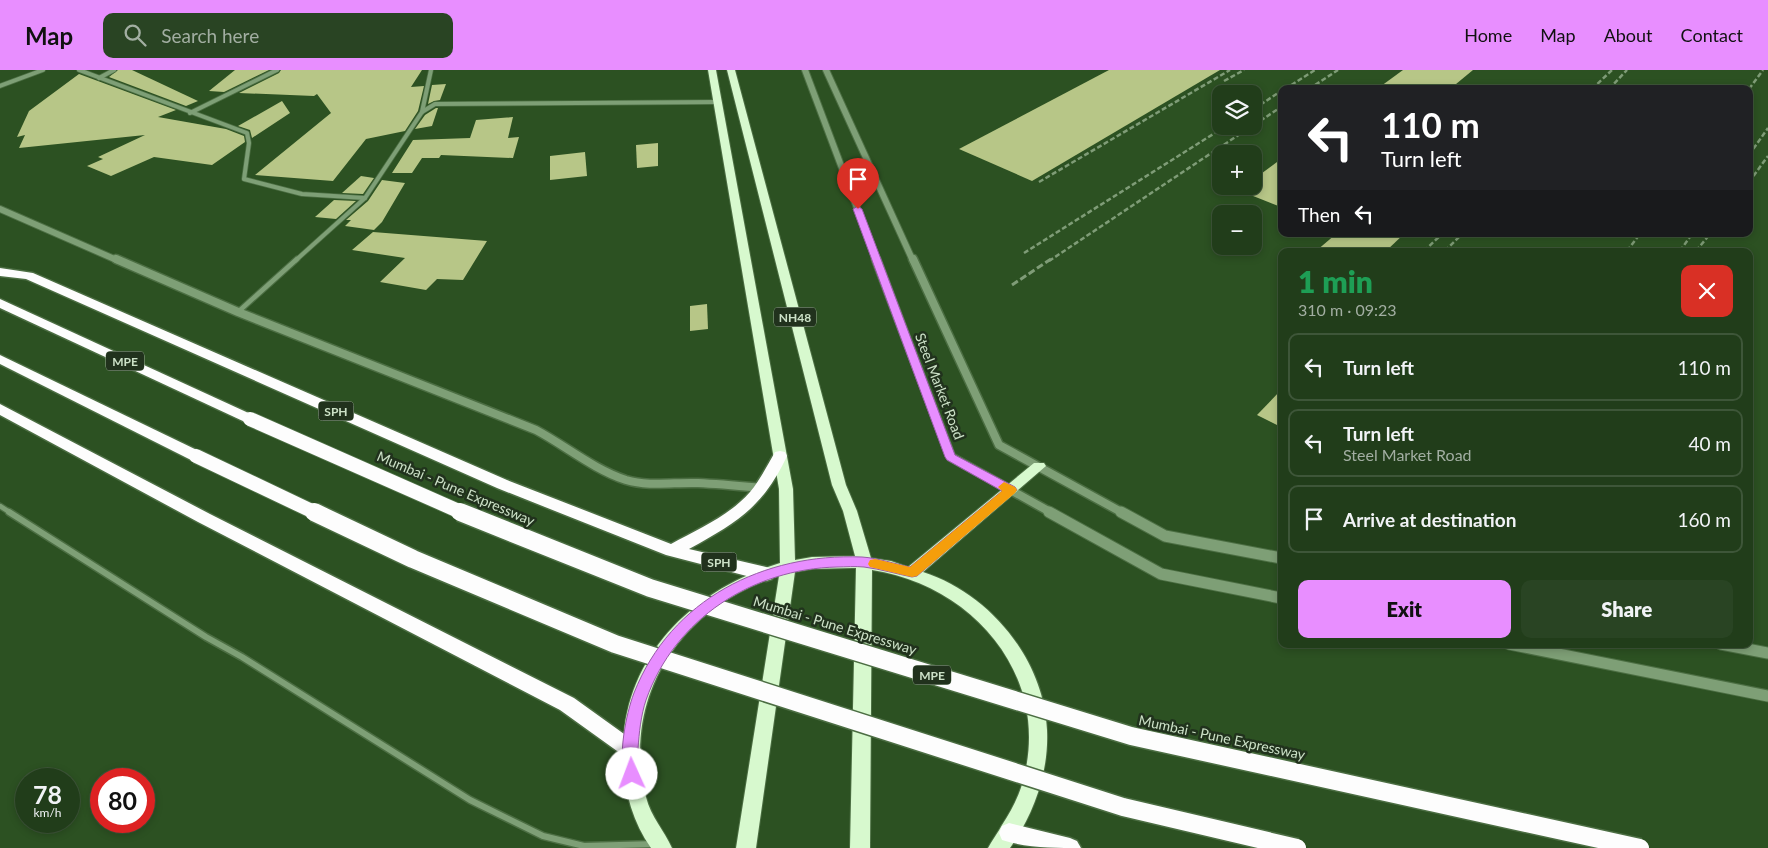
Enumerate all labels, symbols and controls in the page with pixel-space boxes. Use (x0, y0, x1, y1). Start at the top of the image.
search box (103, 13, 453, 58)
text: Map (25, 21, 73, 50)
icon: search (121, 21, 149, 49)
text: Search here (161, 24, 259, 47)
text: Home (1464, 24, 1512, 46)
text: Map (1540, 24, 1576, 46)
text: About (1604, 24, 1653, 46)
text: Contact (1681, 24, 1743, 46)
map controls (1212, 85, 1262, 255)
button: layers (1212, 85, 1262, 135)
text: 110 m (1381, 103, 1480, 145)
icon: left (1298, 105, 1363, 170)
button: + (1212, 145, 1262, 195)
text: Turn left (1381, 145, 1462, 172)
pin (837, 158, 879, 209)
icon: arrive (844, 165, 872, 193)
icon: left (1350, 200, 1378, 228)
text: Then (1298, 203, 1340, 226)
button: − (1212, 205, 1262, 255)
text: 1 min (1298, 263, 1373, 299)
button: close (1681, 265, 1733, 317)
text: 310 m · 09:23 (1298, 300, 1397, 319)
road number: NH48 (774, 308, 816, 326)
street label: Steel Market Road (912, 330, 968, 442)
road number: MPE (106, 352, 144, 370)
icon: left (1300, 353, 1328, 381)
text: Turn left (1343, 356, 1414, 379)
text: 110 m (1677, 356, 1731, 379)
road number: SPH (318, 402, 354, 421)
text: Turn left (1343, 422, 1414, 445)
icon: left (1300, 429, 1328, 457)
text: 40 m (1688, 432, 1731, 455)
text: Steel Market Road (1343, 445, 1472, 464)
street label: Mumbai - Pune Expressway (375, 447, 538, 529)
icon: arrive (1300, 505, 1328, 533)
text: Arrive at destination (1343, 508, 1516, 531)
text: 160 m (1677, 508, 1731, 531)
road number: SPH (702, 552, 736, 572)
button: Exit (1298, 580, 1511, 638)
button: Share (1521, 580, 1733, 638)
street label: Mumbai - Pune Expressway (751, 592, 919, 658)
road number: MPE (913, 666, 951, 684)
street label: Mumbai - Pune Expressway (1137, 711, 1308, 763)
position arrow (605, 747, 657, 799)
speed limit sign: 80 (90, 768, 155, 833)
text: 78 (33, 779, 62, 809)
text: km/h (33, 805, 62, 820)

